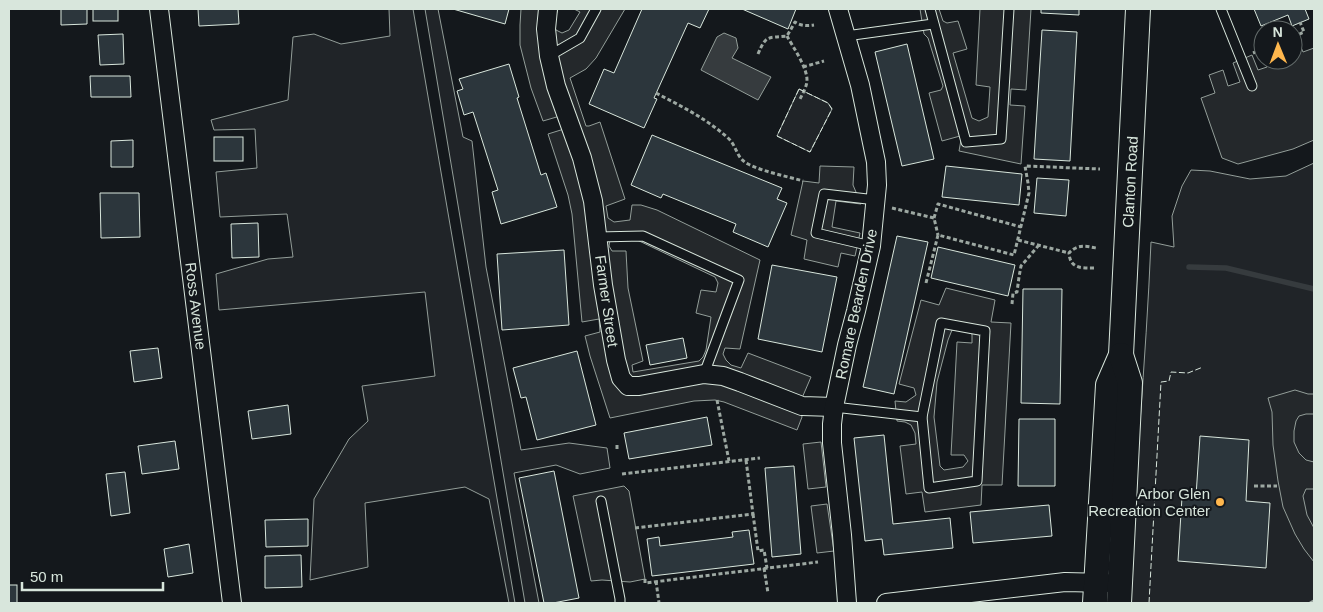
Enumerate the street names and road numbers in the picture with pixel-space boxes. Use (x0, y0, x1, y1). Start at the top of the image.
street label: Clanton Road (1119, 136, 1141, 228)
street label: Romare Bearden Drive (832, 227, 880, 381)
street label: Farmer Street (592, 254, 622, 349)
street label: Ross Avenue (182, 261, 210, 351)

